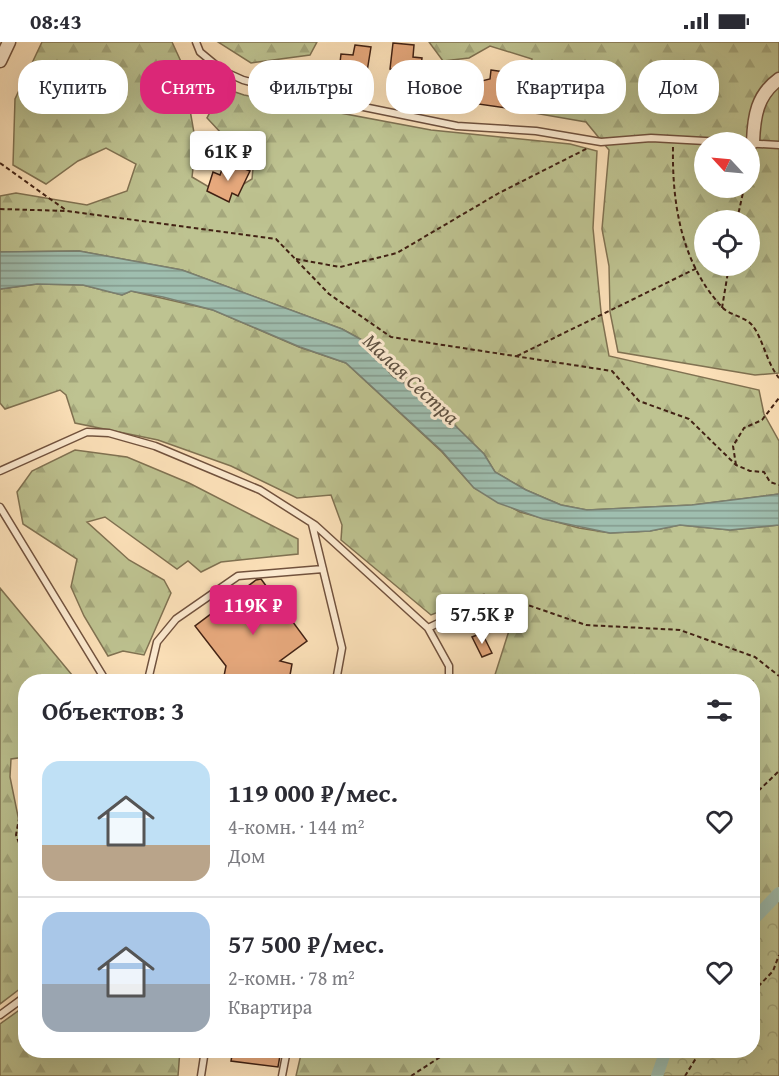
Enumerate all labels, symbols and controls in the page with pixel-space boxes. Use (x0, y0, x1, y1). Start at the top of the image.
text: 08:43 (30, 5, 82, 37)
chip: Купить (18, 60, 128, 114)
chip: Снять (140, 60, 236, 114)
chip: Фильтры (248, 60, 374, 114)
chip: Новое (386, 60, 484, 114)
chip: Квартира (496, 60, 626, 114)
chip: Дом (638, 60, 719, 114)
pin: 61K ₽ (186, 131, 270, 182)
north arrow (694, 132, 760, 198)
map controls (694, 132, 760, 276)
text: 61K ₽ (204, 136, 252, 165)
button: locate (694, 210, 760, 276)
water label: Малая Сестра (356, 326, 467, 432)
pin: 119K ₽ (204, 585, 302, 636)
text: 119K ₽ (224, 590, 282, 619)
pin: 57.5K ₽ (427, 594, 537, 645)
text: 57.5K ₽ (450, 599, 514, 628)
text: Объектов: 3 (42, 691, 185, 730)
icon: filters (703, 694, 736, 727)
text: 119 000 ₽/мес. (228, 773, 398, 812)
icon: home (90, 785, 162, 857)
icon: heart (703, 805, 736, 838)
text: 4-комн. · 144 m² (228, 812, 364, 841)
text: Дом (228, 841, 265, 870)
text: 57 500 ₽/мес. (228, 924, 384, 963)
icon: home (90, 936, 162, 1008)
icon: heart (703, 956, 736, 989)
text: 2-комн. · 78 m² (228, 963, 355, 992)
text: Квартира (228, 992, 312, 1021)

